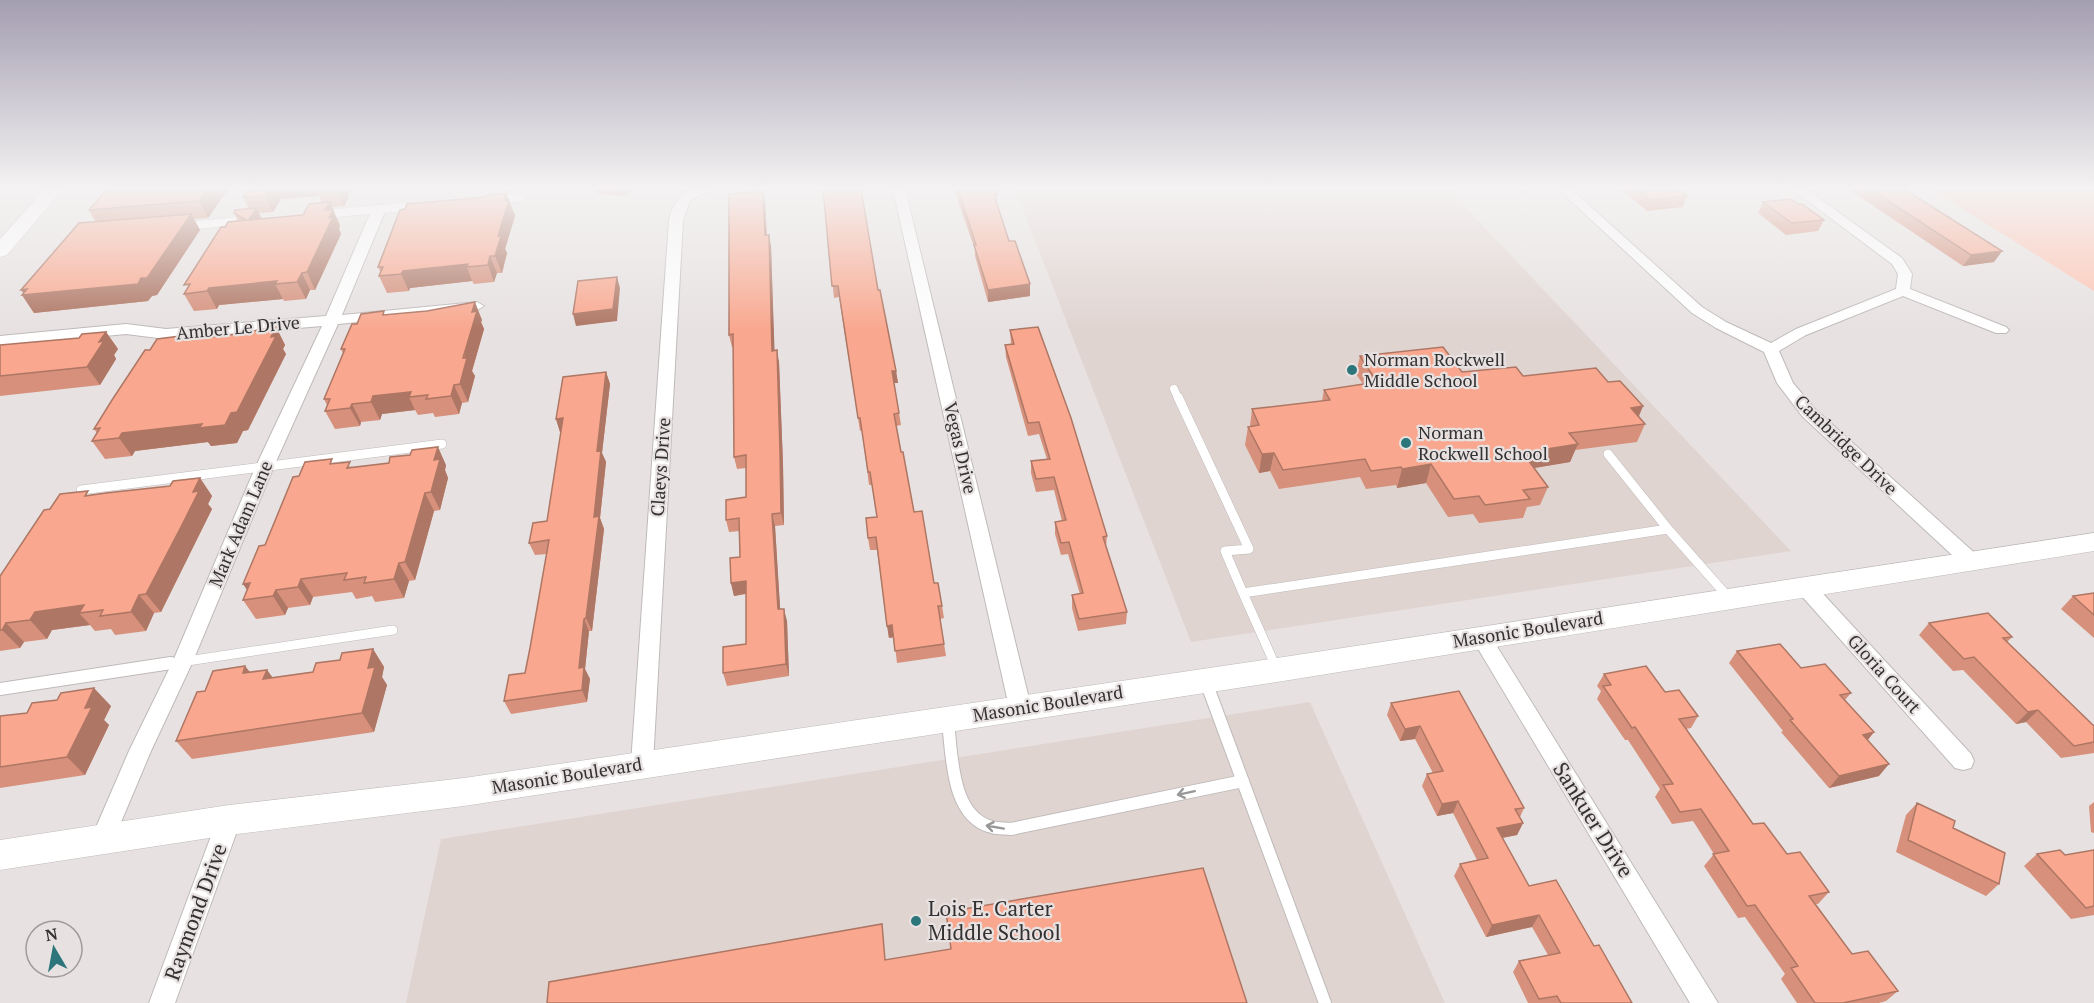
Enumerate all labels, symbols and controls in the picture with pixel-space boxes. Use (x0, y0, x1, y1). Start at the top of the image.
street label: Amber Le Drive (175, 310, 301, 344)
place label: Norman Rockwell Middle School (1364, 347, 1505, 392)
marker: Norman Rockwell Middle School (1345, 363, 1359, 377)
street label: Cambridge Drive (1790, 389, 1903, 500)
street label: Vegas Drive (939, 400, 983, 496)
street label: Claeys Drive (645, 417, 675, 517)
place label: Norman Rockwell School (1418, 420, 1548, 465)
marker: Norman Rockwell School (1399, 436, 1413, 450)
street label: Mark Adam Lane (203, 457, 277, 590)
street label: Masonic Boulevard (1451, 605, 1605, 653)
street label: Gloria Court (1843, 629, 1927, 718)
street label: Masonic Boulevard (971, 679, 1125, 727)
street label: Masonic Boulevard (490, 751, 644, 799)
street label: Sankuer Drive (1547, 756, 1640, 882)
one-way arrow (1177, 788, 1196, 799)
one-way arrow (986, 822, 1005, 833)
street label: Raymond Drive (157, 839, 233, 984)
place label: Lois E. Carter Middle School (928, 894, 1061, 946)
marker: Lois E. Carter Middle School (909, 914, 923, 928)
north arrow (24, 919, 84, 979)
text: N (44, 922, 59, 946)

